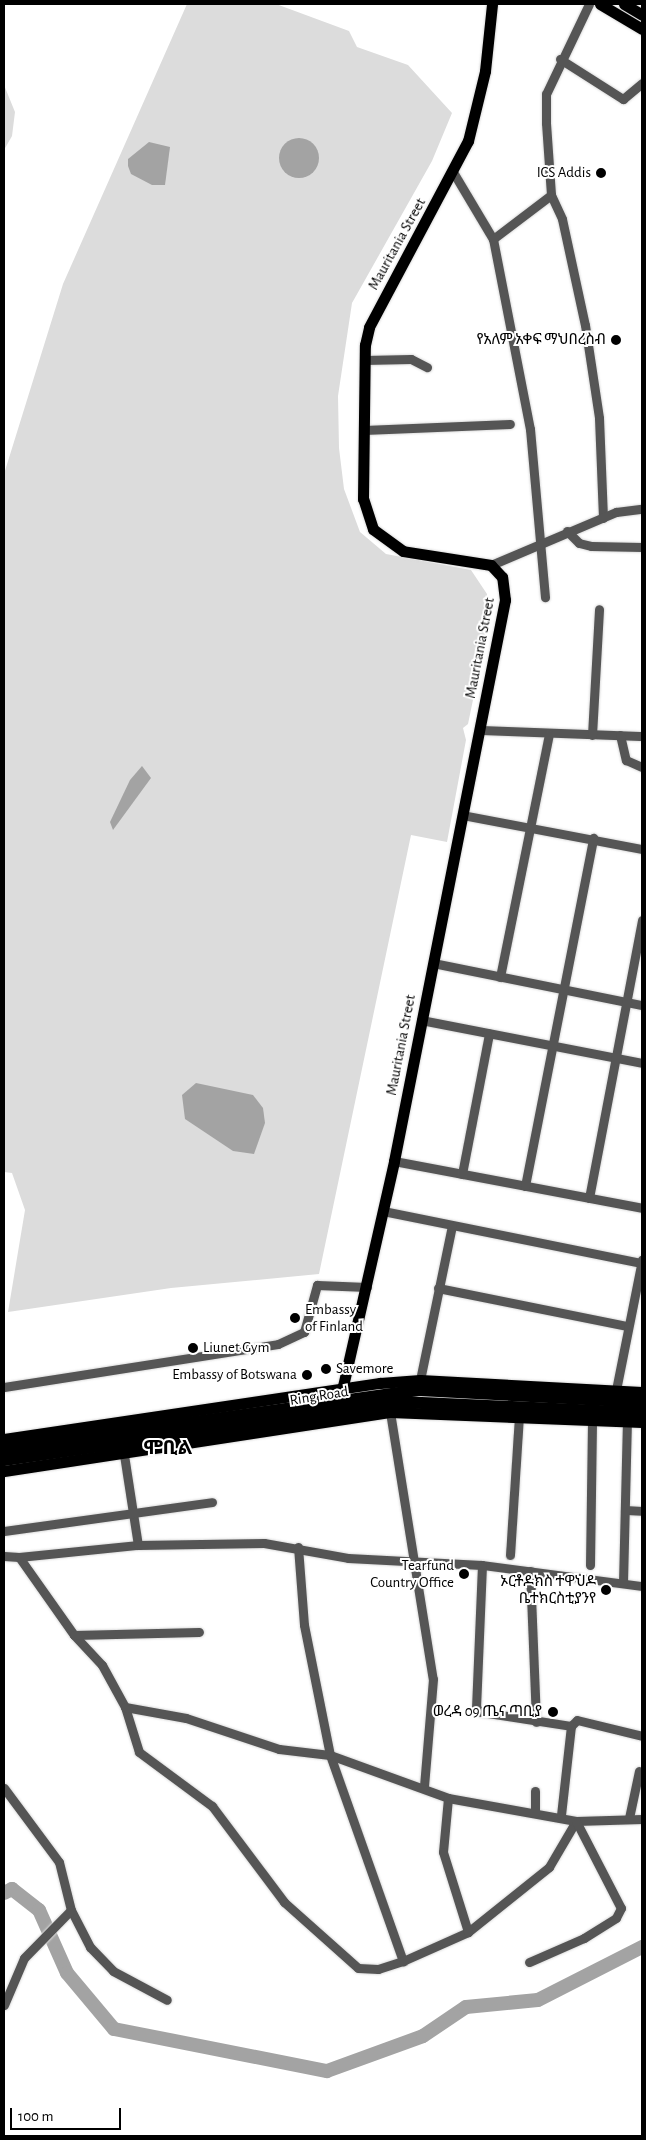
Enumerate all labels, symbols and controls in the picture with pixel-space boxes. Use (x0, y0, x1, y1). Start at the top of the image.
place label: ICS Addis (537, 164, 591, 182)
marker: ICS Addis (595, 167, 607, 179)
street label: Mauritania Street (364, 195, 430, 293)
place label: የአለም አቀፍ ማህበረስብ (476, 331, 606, 349)
marker: የአለም አቀፍ ማህበረስብ (610, 334, 622, 346)
street label: Mauritania Street (461, 596, 499, 700)
street label: Mauritania Street (382, 993, 420, 1097)
place label: Embassy of Finland (305, 1300, 363, 1335)
marker: Embassy of Finland (289, 1312, 301, 1324)
place label: Liunet Gym (203, 1339, 269, 1357)
marker: Liunet Gym (187, 1342, 199, 1354)
place label: Savemore (336, 1360, 394, 1378)
marker: Savemore (320, 1363, 332, 1375)
place label: Embassy of Botswana (172, 1366, 297, 1384)
marker: Embassy of Botswana (301, 1369, 313, 1381)
street label: Ring Road (288, 1382, 350, 1410)
district label: ሞቢል (144, 1436, 192, 1460)
place label: Tearfund Country Office (370, 1556, 454, 1591)
marker: Tearfund Country Office (458, 1568, 470, 1580)
place label: ኦርቶዶክስ ተዋህዶ ቤተክርስቲያንየ (500, 1572, 596, 1607)
marker: ኦርቶዶክስ ተዋህዶ ቤተክርስቲያንየ (600, 1584, 612, 1596)
place label: ወረዳ 09 ጤና ጣቢያ (433, 1703, 542, 1721)
marker: ወረዳ 09 ጤና ጣቢያ (546, 1705, 560, 1719)
scale bar (12, 2098, 124, 2130)
text: 100 m (18, 2109, 53, 2124)

